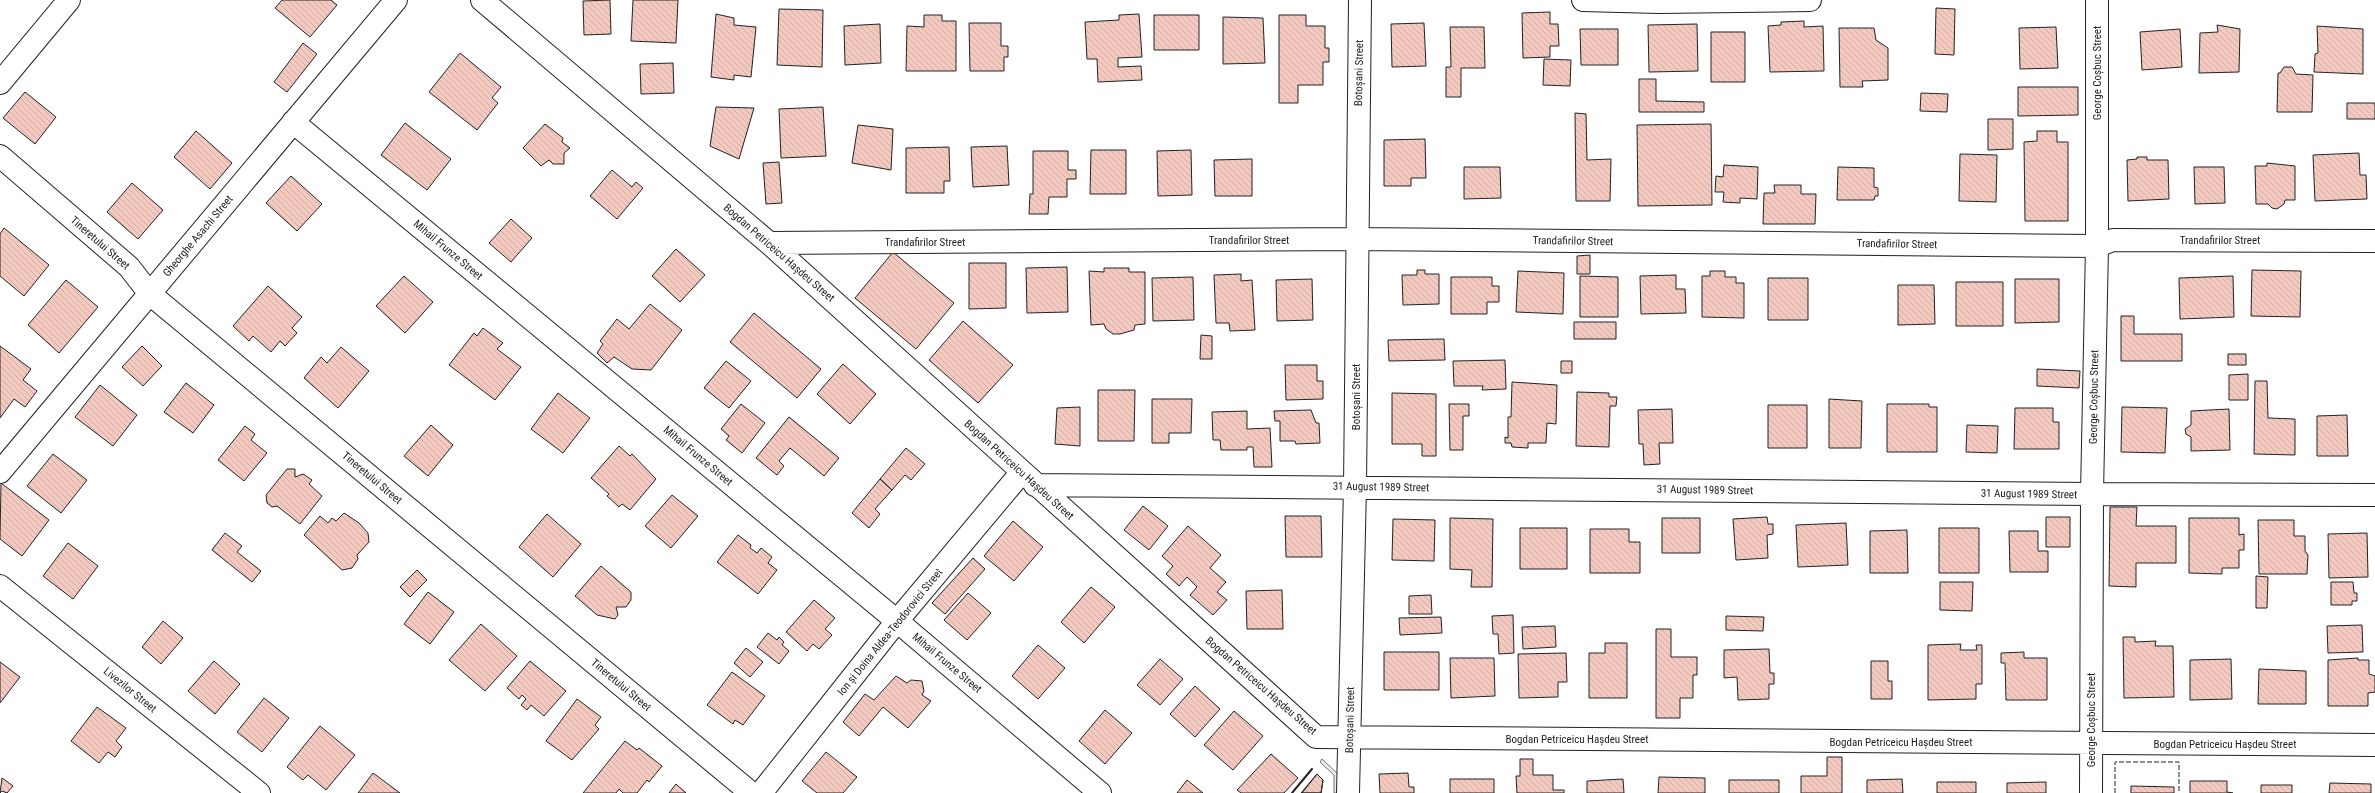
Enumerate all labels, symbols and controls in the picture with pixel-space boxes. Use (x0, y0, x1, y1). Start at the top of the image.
street label: George Coșbuc Street (2091, 26, 2104, 120)
street label: Botoșani Street (1352, 40, 1366, 106)
street label: Gheorghe Asachi Street (160, 193, 236, 279)
street label: Bogdan Petriceicu Hașdeu Street (721, 201, 837, 305)
street label: Tineretului Street (68, 214, 132, 272)
street label: Mihail Frunze Street (411, 217, 485, 283)
street label: Trandafirilor Street (1209, 234, 1289, 247)
street label: Trandafirilor Street (1533, 234, 1613, 248)
street label: Trandafirilor Street (2180, 234, 2260, 247)
street label: Trandafirilor Street (885, 236, 965, 249)
street label: Trandafirilor Street (1857, 237, 1937, 251)
street label: George Coșbuc Street (2087, 350, 2101, 444)
street label: Botoșani Street (1350, 364, 1363, 430)
street label: Bogdan Petriceicu Hașdeu Street (962, 417, 1076, 523)
street label: Mihail Frunze Street (661, 423, 735, 489)
street label: Tineretului Street (339, 449, 405, 507)
street label: 31 August 1989 Street (1333, 480, 1429, 494)
street label: 31 August 1989 Street (1657, 483, 1753, 497)
street label: 31 August 1989 Street (1981, 487, 2077, 501)
street label: Ion și Doina Aldea-Teodorovici Street (835, 566, 945, 698)
street label: Mihail Frunze Street (910, 630, 984, 696)
street label: Bogdan Petriceicu Hașdeu Street (1203, 634, 1319, 738)
street label: Tineretului Street (588, 656, 654, 714)
street label: Livezilor Street (101, 665, 159, 715)
street label: George Coșbuc Street (2085, 673, 2098, 767)
street label: Botoșani Street (1343, 687, 1357, 753)
street label: Bogdan Petriceicu Hașdeu Street (1506, 733, 1648, 746)
street label: Bogdan Petriceicu Hașdeu Street (1830, 736, 1972, 749)
street label: Bogdan Petriceicu Hașdeu Street (2154, 738, 2296, 751)

